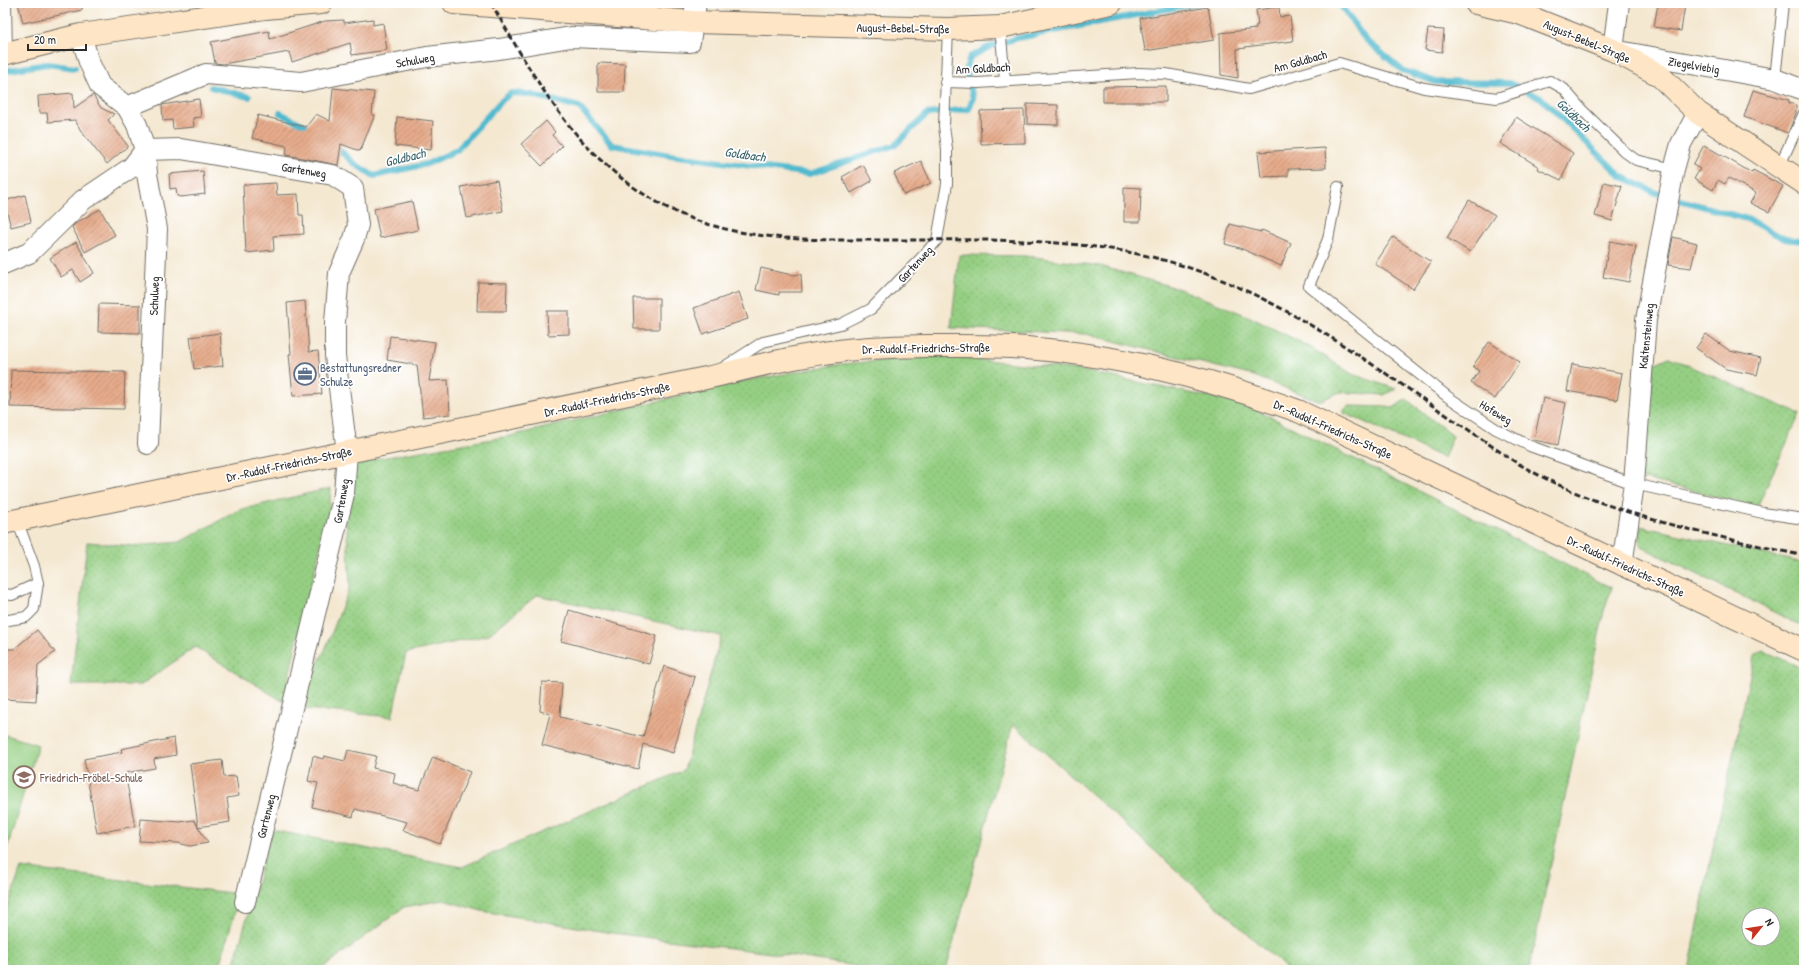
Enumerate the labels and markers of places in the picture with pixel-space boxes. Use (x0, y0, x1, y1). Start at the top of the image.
place label: Bestattungsredner Schulze (320, 359, 402, 390)
office icon: Bestattungsredner Schulze (292, 361, 318, 387)
school or university icon: Friedrich-Fröbel-Schule (11, 764, 37, 790)
place label: Friedrich-Fröbel-Schule (39, 769, 143, 786)

